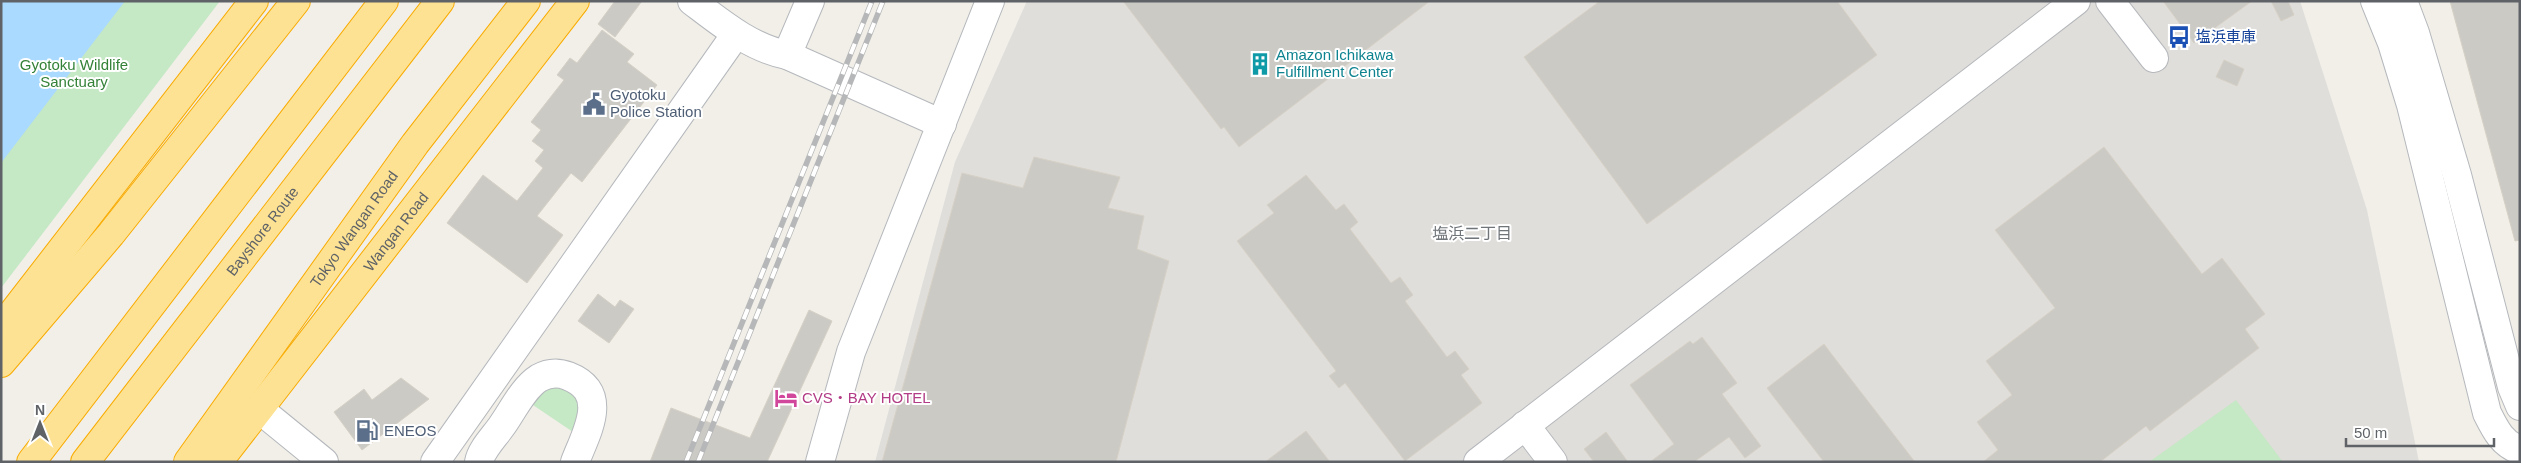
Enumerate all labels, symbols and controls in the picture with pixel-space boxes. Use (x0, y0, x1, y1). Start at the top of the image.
bus stop icon: 塩浜車庫 (2166, 24, 2192, 50)
place label: 塩浜車庫 (2196, 28, 2256, 45)
place label: Amazon Ichikawa Fulfillment Center (1276, 46, 1394, 80)
building icon: Amazon Ichikawa Fulfillment Center (1247, 51, 1273, 77)
park label: Gyotoku Wildlife Sanctuary (20, 56, 128, 90)
place label: Gyotoku Police Station (610, 86, 702, 120)
public building icon: Gyotoku Police Station (581, 91, 607, 117)
street label: Tokyo Wangan Road (306, 168, 402, 290)
street label: Bayshore Route (223, 183, 302, 279)
street label: Wangan Road (360, 189, 432, 275)
district label: 塩浜二丁目 (1432, 225, 1512, 242)
hotel icon: CVS・BAY HOTEL (773, 385, 799, 411)
place label: CVS・BAY HOTEL (802, 389, 931, 406)
north arrow (15, 398, 65, 448)
text: N (35, 402, 45, 418)
scale bar (2346, 416, 2494, 448)
fuel station icon: ENEOS (354, 418, 380, 444)
place label: ENEOS (384, 422, 437, 439)
text: 50 m (2354, 424, 2387, 441)

